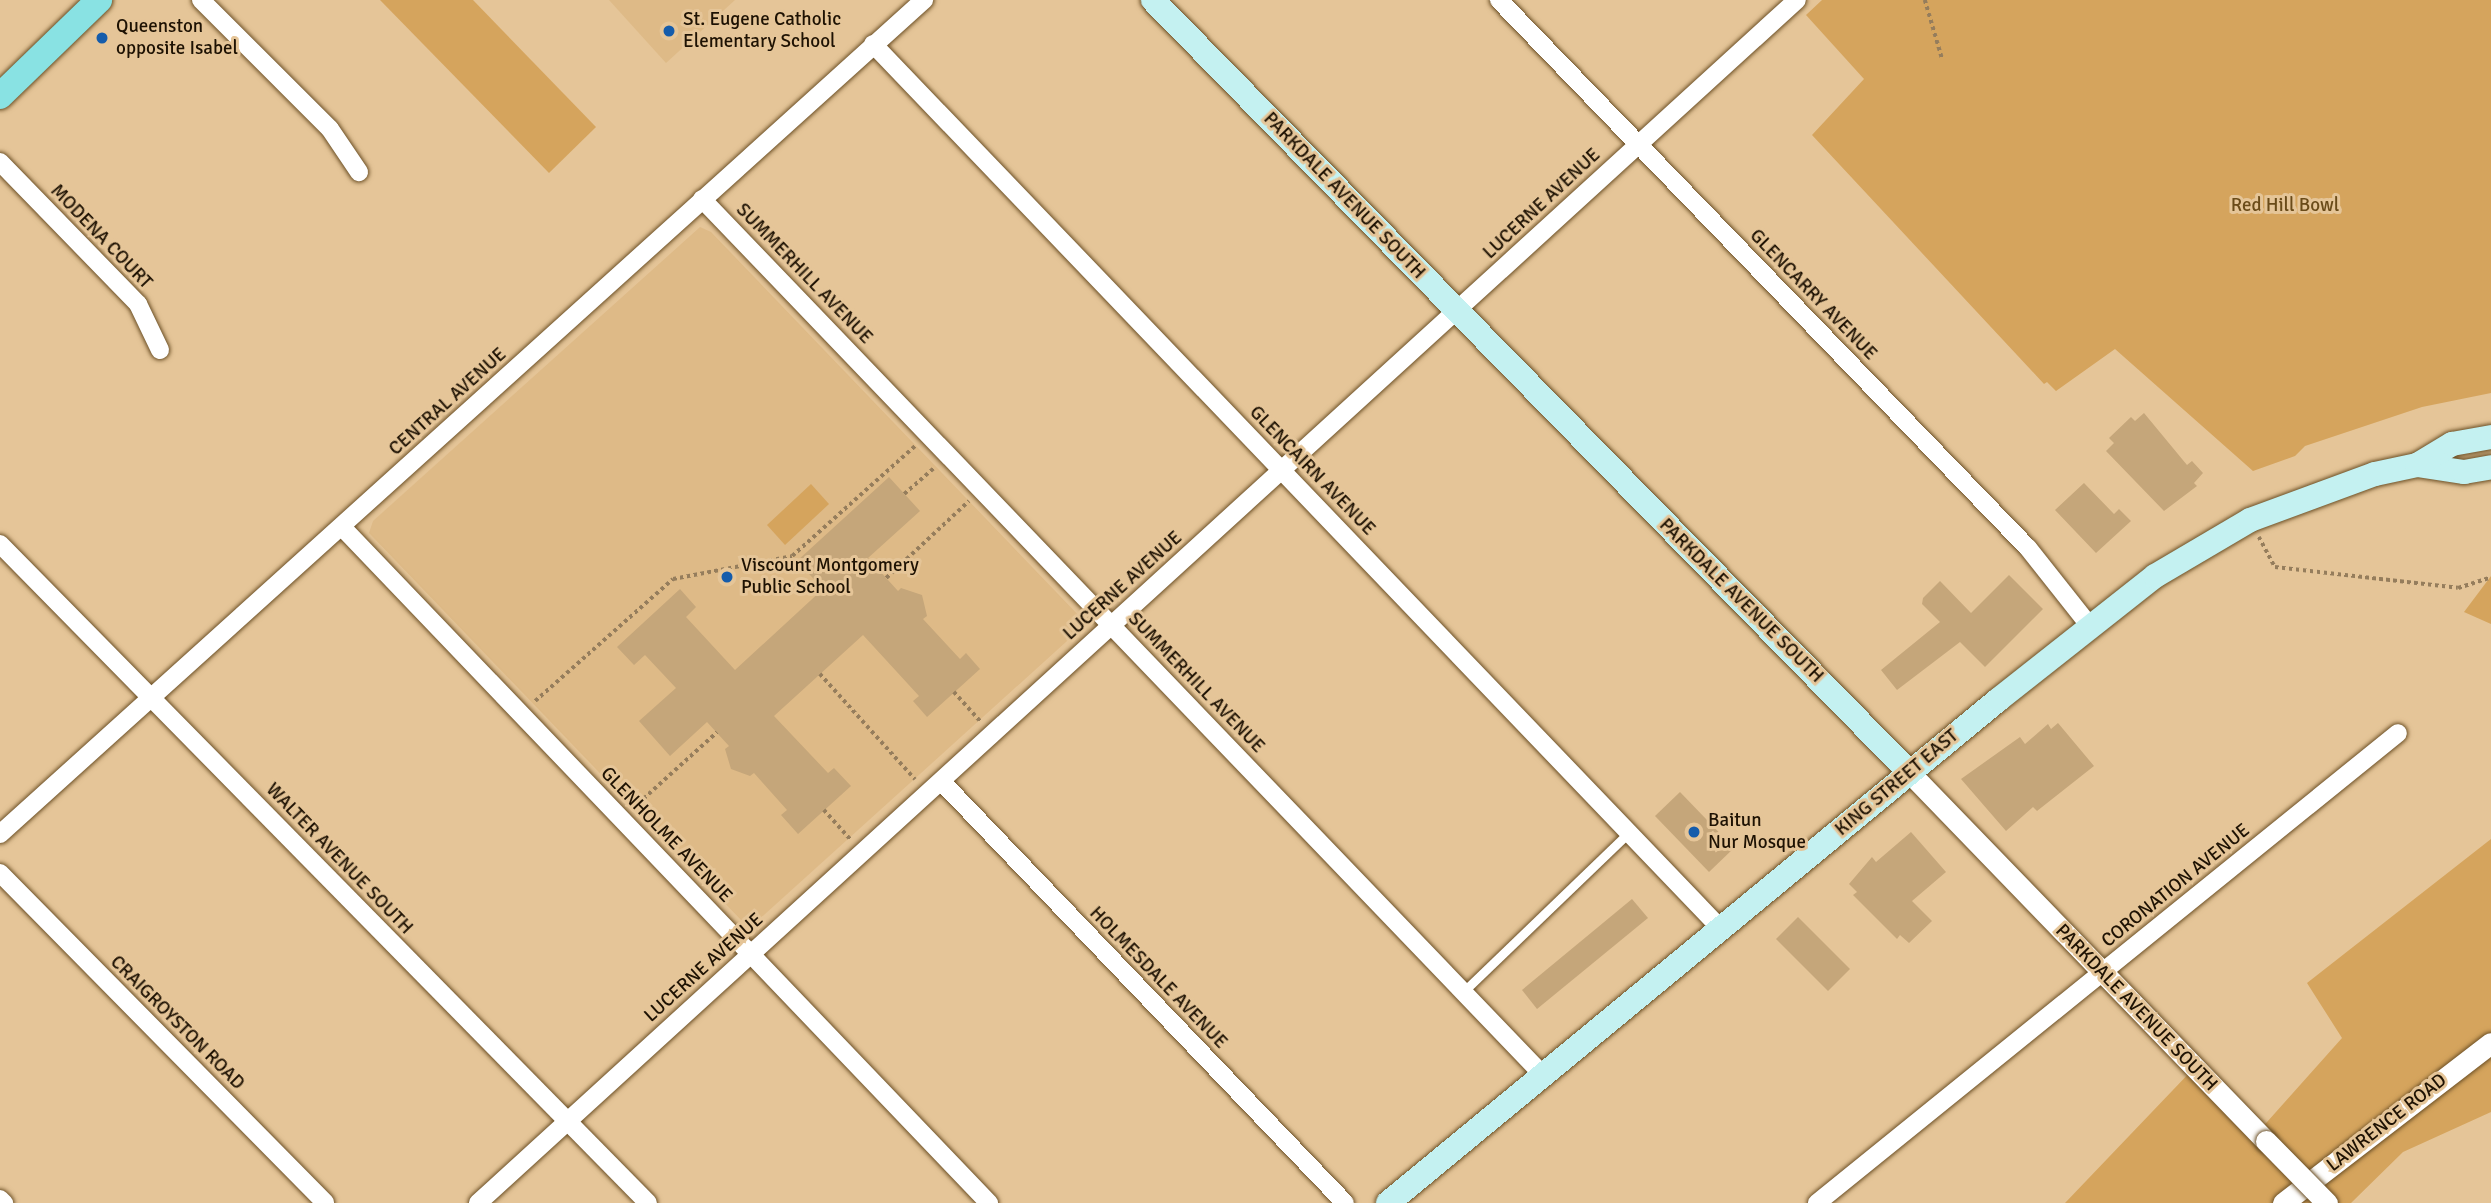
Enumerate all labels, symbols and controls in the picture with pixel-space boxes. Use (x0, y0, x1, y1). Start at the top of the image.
place label: St. Eugene Catholic Elementary School (683, 9, 841, 53)
place label: Queenston opposite Isabel (116, 16, 238, 60)
marker: St. Eugene Catholic Elementary School (661, 23, 677, 39)
marker: Queenston opposite Isabel (94, 30, 110, 46)
street label: PARKDALE AVENUE SOUTH (1258, 108, 1430, 284)
street label: LUCERNE AVENUE (1479, 144, 1605, 264)
street label: MODENA COURT (45, 180, 157, 294)
park label: Red Hill Bowl (2231, 195, 2339, 217)
street label: SUMMERHILL AVENUE (731, 199, 877, 349)
street label: GLENCARRY AVENUE (1745, 225, 1881, 365)
street label: CENTRAL AVENUE (385, 343, 511, 461)
street label: GLENCAIRN AVENUE (1244, 401, 1380, 541)
street label: PARKDALE AVENUE SOUTH (1654, 514, 1828, 688)
street label: LUCERNE AVENUE (1059, 527, 1187, 645)
place label: Viscount Montgomery Public School (741, 555, 919, 599)
marker: Viscount Montgomery Public School (719, 569, 735, 585)
street label: SUMMERHILL AVENUE (1123, 608, 1269, 758)
street label: KING STREET EAST (1831, 725, 1963, 841)
street label: GLENHOLME AVENUE (595, 762, 737, 908)
street label: WALTER AVENUE SOUTH (261, 779, 417, 939)
place label: Baitun Nur Mosque (1708, 810, 1806, 854)
street label: CORONATION AVENUE (2097, 819, 2255, 953)
marker: Baitun Nur Mosque (1686, 824, 1702, 840)
street label: HOLMESDALE AVENUE (1084, 902, 1232, 1054)
street label: LUCERNE AVENUE (640, 909, 768, 1027)
street label: PARKDALE AVENUE SOUTH (2050, 920, 2222, 1096)
street label: CRAIGROYSTON ROAD (105, 951, 249, 1095)
street label: LAWRENCE ROAD (2323, 1069, 2451, 1177)

